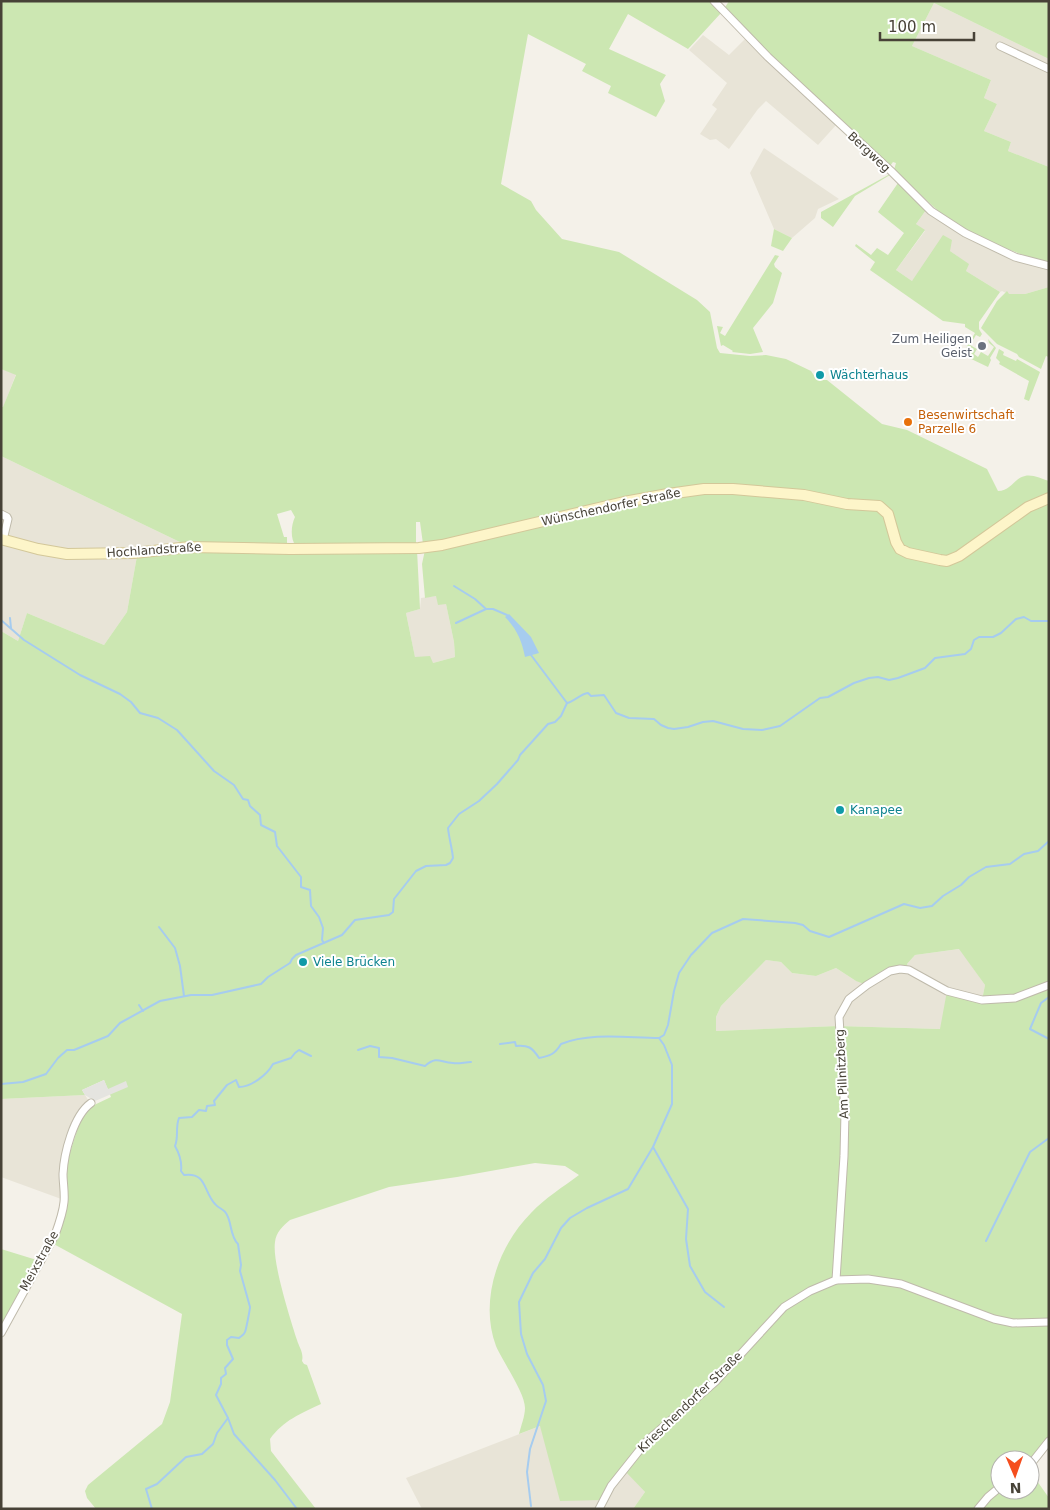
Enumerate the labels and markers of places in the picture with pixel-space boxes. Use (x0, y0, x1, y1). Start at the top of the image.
place label: Zum Heiligen Geist (892, 332, 972, 360)
marker: Zum Heiligen Geist (976, 340, 988, 352)
place label: Wächterhaus (830, 368, 908, 382)
marker: Wächterhaus (814, 369, 826, 381)
place label: Besenwirtschaft Parzelle 6 (918, 408, 1014, 436)
marker: Besenwirtschaft Parzelle 6 (902, 416, 914, 428)
place label: Kanapee (850, 803, 902, 817)
marker: Kanapee (834, 804, 846, 816)
place label: Viele Brücken (313, 955, 395, 969)
marker: Viele Brücken (297, 956, 309, 968)

